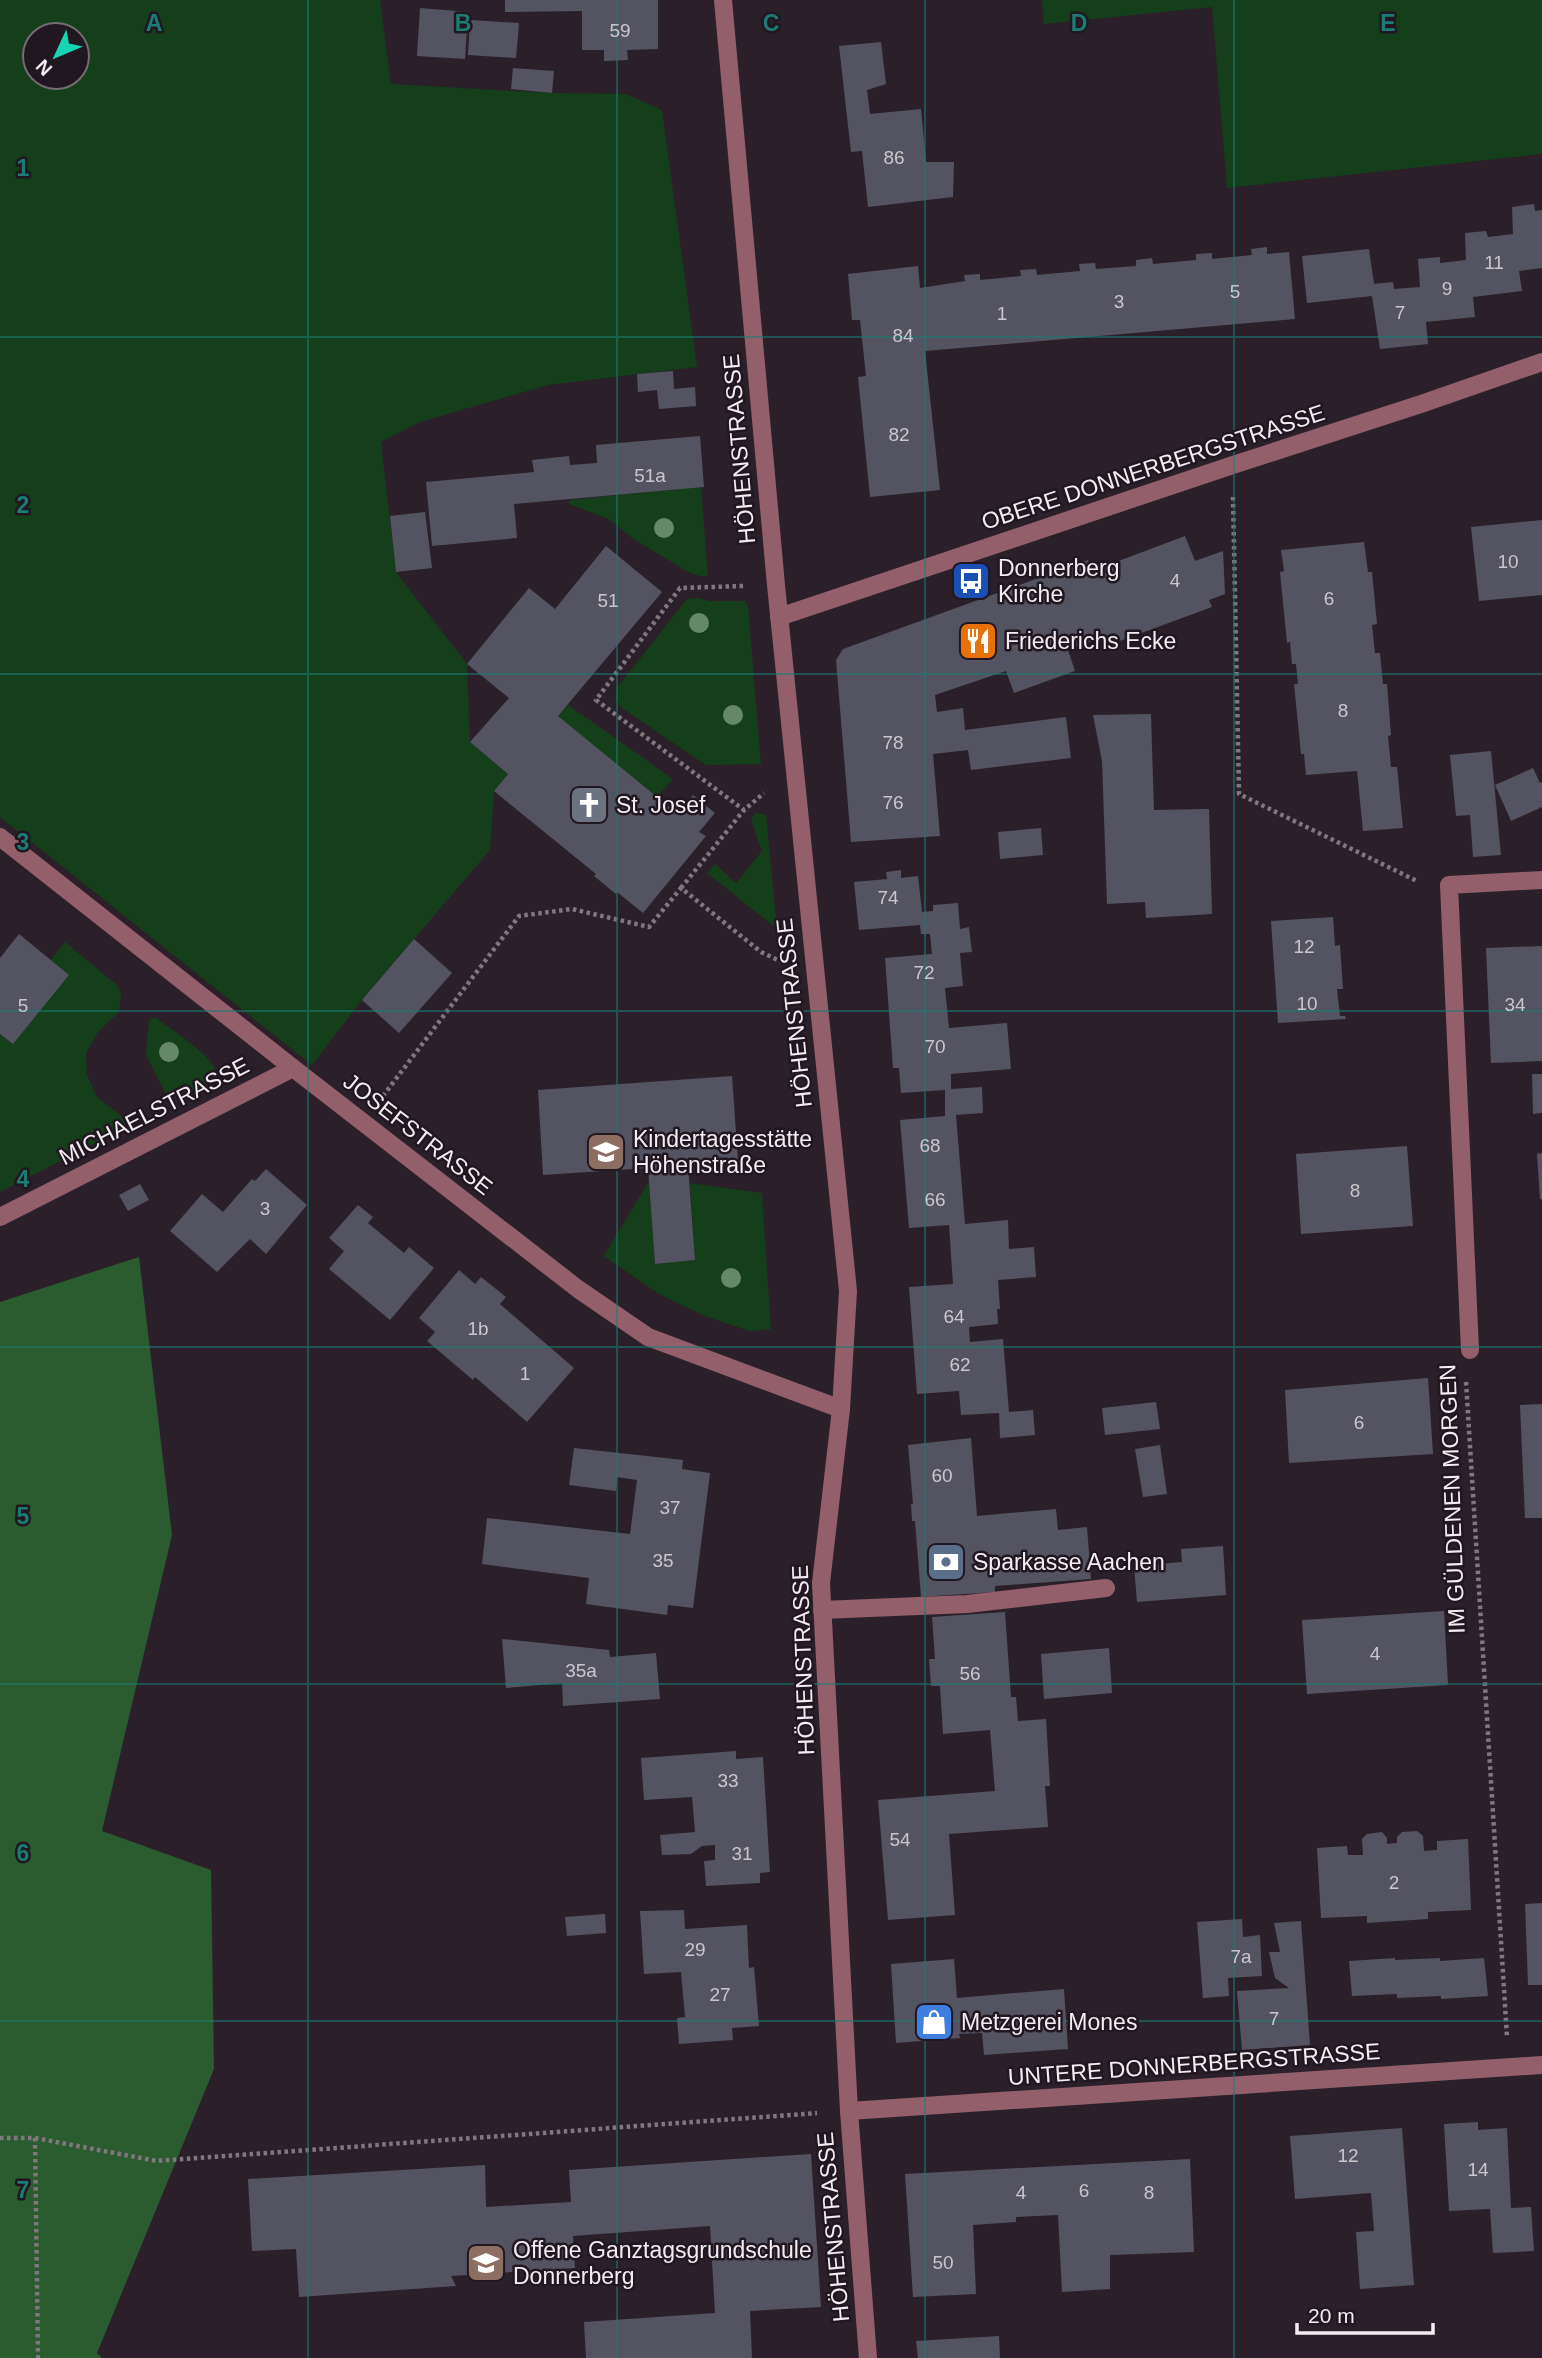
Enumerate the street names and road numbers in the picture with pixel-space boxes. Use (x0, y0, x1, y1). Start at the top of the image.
street label: HÖHENSTRASSE (718, 353, 760, 545)
street label: OBERE DONNERBERGSTRASSE (978, 399, 1328, 535)
street label: HÖHENSTRASSE (771, 917, 817, 1109)
street label: MICHAELSTRASSE (55, 1052, 253, 1170)
street label: JOSEFSTRASSE (338, 1068, 498, 1200)
street label: IM GÜLDENEN MORGEN (1434, 1364, 1470, 1634)
street label: HÖHENSTRASSE (787, 1564, 819, 1756)
street label: UNTERE DONNERBERGSTRASSE (1007, 2038, 1381, 2090)
street label: HÖHENSTRASSE (812, 2131, 854, 2323)

